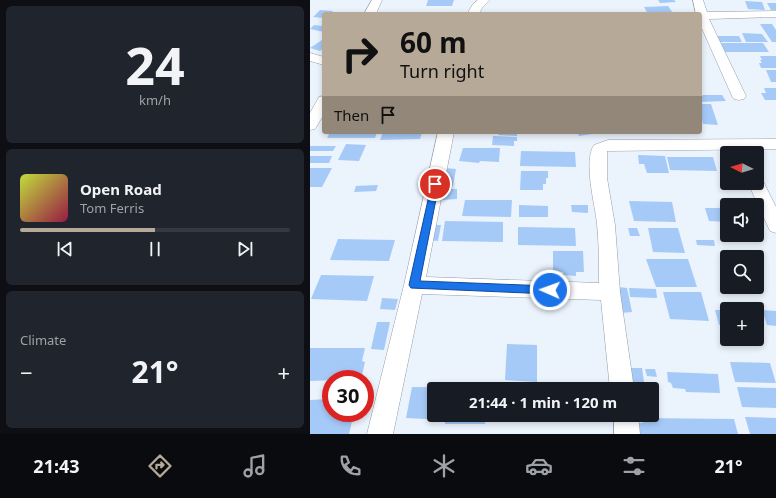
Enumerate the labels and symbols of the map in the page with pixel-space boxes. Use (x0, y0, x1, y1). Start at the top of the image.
north arrow (720, 146, 764, 190)
pin (418, 167, 452, 201)
position arrow (529, 269, 571, 311)
speed limit sign: 30 (322, 370, 374, 422)

